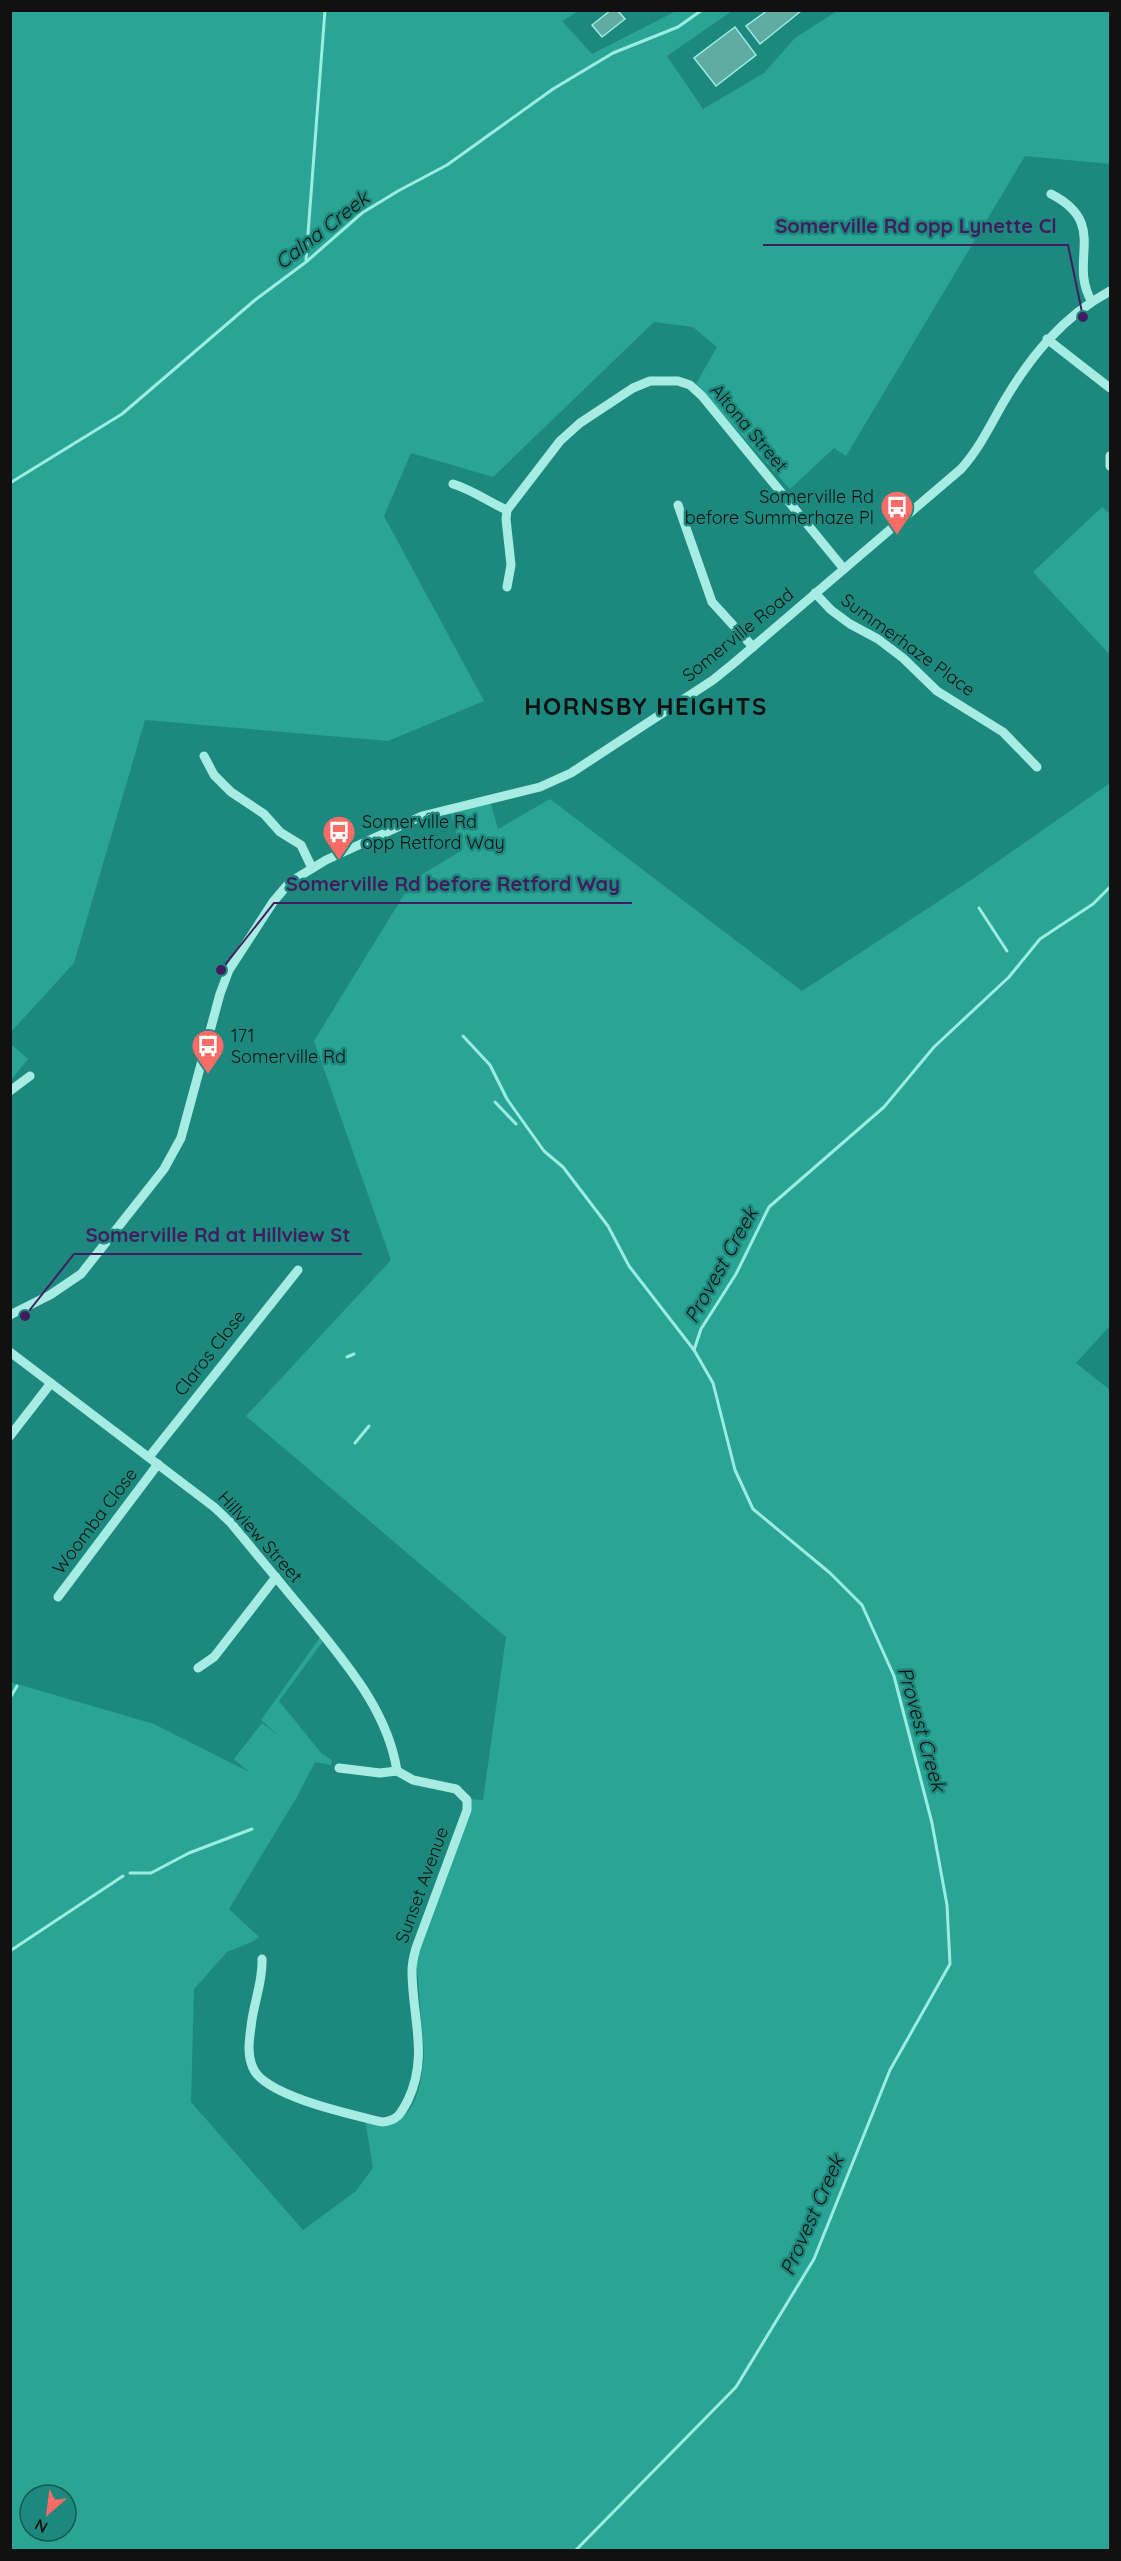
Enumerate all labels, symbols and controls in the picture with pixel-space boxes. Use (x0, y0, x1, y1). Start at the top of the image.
water label: Calna Creek (270, 184, 376, 274)
callout: Somerville Rd opp Lynette Cl (763, 207, 1068, 245)
text: Somerville Rd opp Lynette Cl (775, 213, 1057, 238)
street label: Altona Street (706, 379, 793, 476)
place label: Somerville Rd before Summerhaze Pl (685, 485, 874, 529)
bus stop icon: Somerville Rd before Summerhaze Pl (879, 489, 915, 536)
street label: Somerville Road (677, 583, 798, 687)
street label: Summerhaze Place (837, 588, 980, 701)
district label: HORNSBY HEIGHTS (524, 691, 768, 721)
place label: Somerville Rd opp Retford Way (362, 810, 505, 854)
bus stop icon: Somerville Rd opp Retford Way (321, 814, 357, 861)
callout: Somerville Rd before Retford Way (274, 865, 632, 903)
text: Somerville Rd before Retford Way (286, 871, 620, 896)
place label: 171 Somerville Rd (231, 1024, 346, 1068)
bus stop icon: 171 Somerville Rd (190, 1028, 226, 1075)
water label: Provest Creek (679, 1201, 764, 1327)
callout: Somerville Rd at Hillview St (74, 1216, 362, 1254)
text: Somerville Rd at Hillview St (86, 1222, 350, 1247)
street label: Claros Close (169, 1305, 250, 1400)
street label: Woomba Close (47, 1463, 142, 1578)
street label: Hillview Street (213, 1486, 308, 1587)
water label: Provest Creek (893, 1664, 953, 1796)
street label: Sunset Avenue (390, 1824, 453, 1946)
water label: Provest Creek (774, 2149, 850, 2278)
north arrow (18, 2483, 78, 2543)
text: N (31, 2515, 51, 2538)

